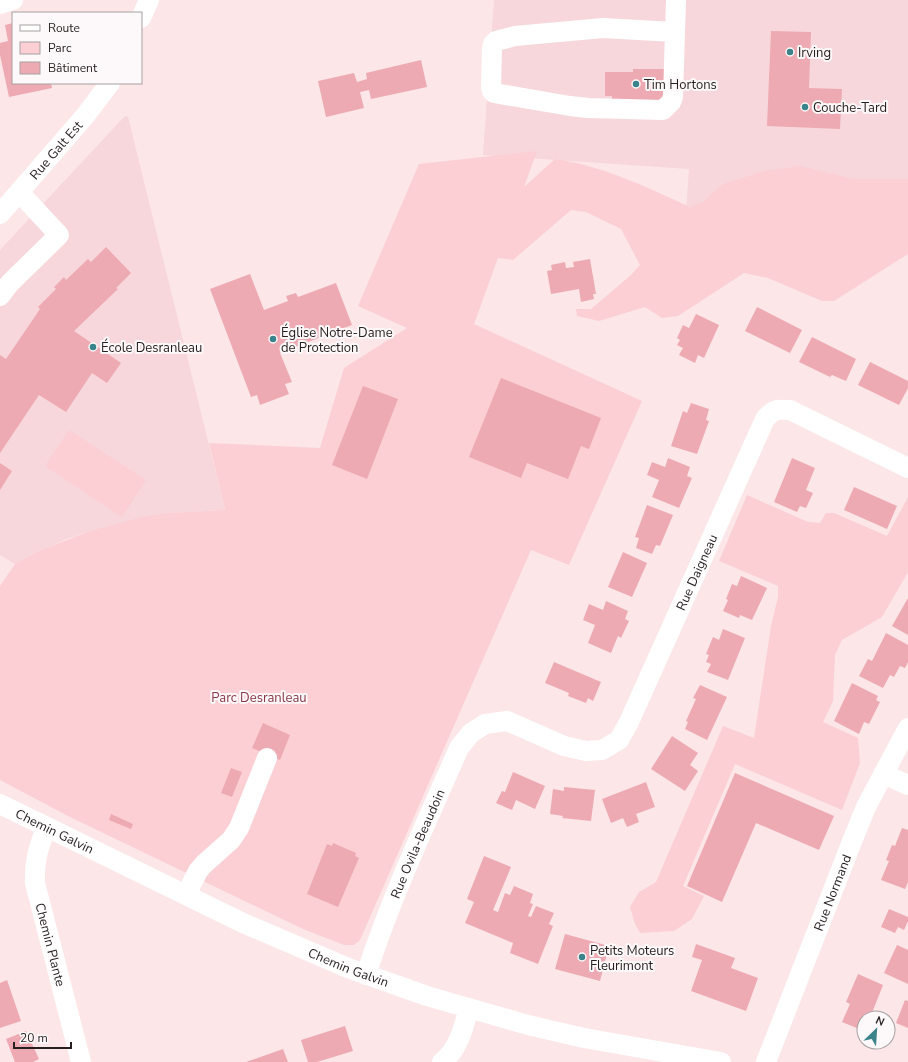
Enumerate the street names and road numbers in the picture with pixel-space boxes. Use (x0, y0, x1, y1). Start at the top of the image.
street label: Rue Galt Est (26, 117, 87, 184)
street label: Rue Daigneau (672, 531, 722, 614)
street label: Rue Ovila-Beaudoin (387, 787, 450, 901)
street label: Chemin Galvin (12, 805, 97, 859)
street label: Rue Normand (810, 852, 856, 934)
street label: Chemin Plante (30, 901, 69, 989)
street label: Chemin Galvin (305, 944, 391, 992)

